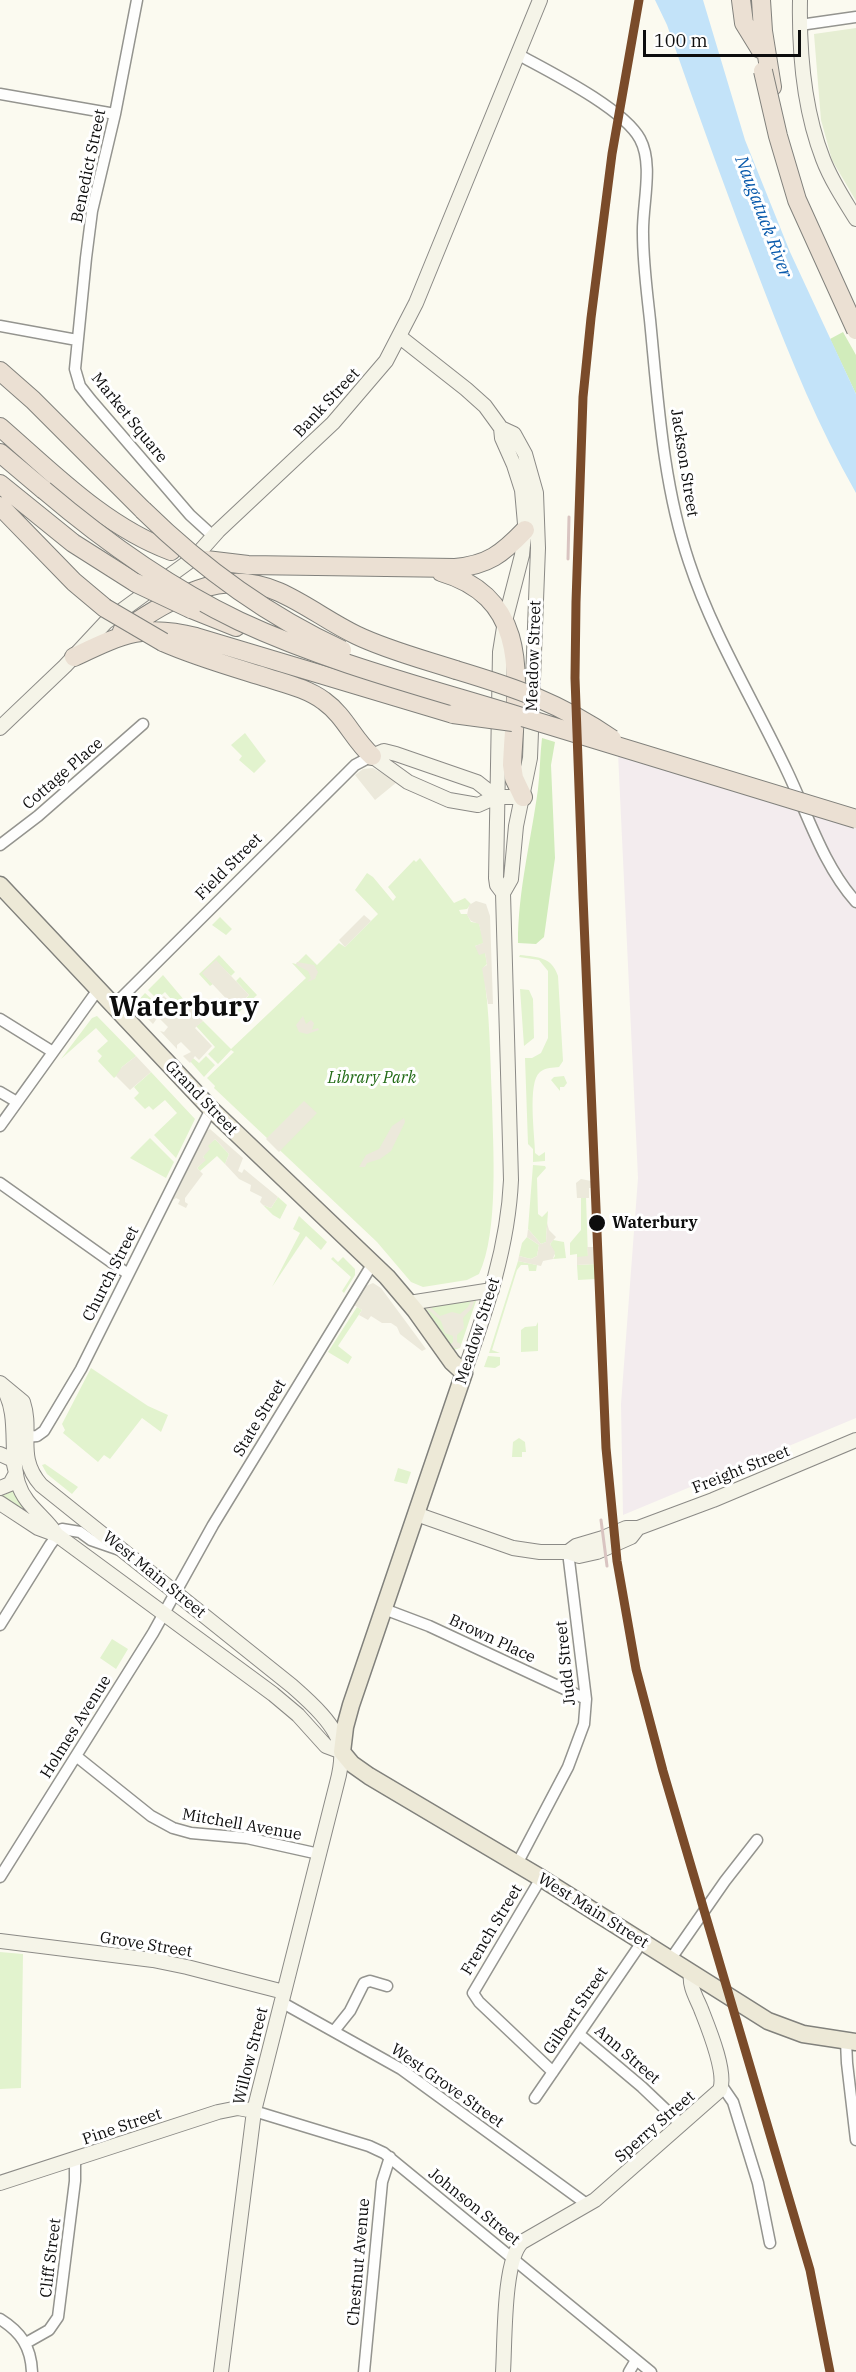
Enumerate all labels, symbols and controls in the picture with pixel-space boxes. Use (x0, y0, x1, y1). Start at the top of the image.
scale bar (646, 18, 804, 56)
text: 100 m (654, 29, 708, 52)
street label: Benedict Street (68, 107, 110, 225)
water label: Naugatuck River (730, 153, 796, 281)
street label: Bank Street (290, 364, 364, 442)
street label: Market Square (87, 369, 171, 467)
street label: Jackson Street (666, 408, 702, 518)
street label: Meadow Street (522, 600, 546, 712)
street label: Cottage Place (19, 734, 107, 814)
street label: Field Street (192, 830, 266, 904)
district label: Waterbury (109, 991, 259, 1025)
street label: Grand Street (161, 1057, 241, 1139)
park label: Library Park (328, 1068, 416, 1088)
marker: Waterbury (587, 1213, 607, 1233)
place label: Waterbury (612, 1213, 698, 1233)
street label: Church Street (79, 1223, 143, 1325)
street label: Meadow Street (452, 1275, 504, 1387)
street label: State Street (229, 1376, 291, 1460)
street label: Freight Street (690, 1442, 792, 1498)
street label: West Main Street (99, 1528, 209, 1622)
street label: Brown Place (446, 1611, 538, 1667)
street label: Judd Street (552, 1620, 580, 1706)
street label: Holmes Avenue (37, 1672, 115, 1782)
street label: Mitchell Avenue (181, 1805, 303, 1845)
street label: West Main Street (534, 1869, 652, 1953)
street label: French Street (457, 1881, 527, 1979)
street label: Grove Street (99, 1928, 193, 1962)
street label: Gilbert Street (540, 1964, 612, 2058)
street label: Willow Street (230, 2005, 272, 2107)
street label: Ann Street (590, 2021, 664, 2089)
street label: West Grove Street (387, 2040, 507, 2132)
street label: Sperry Street (611, 2087, 699, 2167)
street label: Pine Street (80, 2104, 164, 2150)
street label: Johnson Street (424, 2164, 524, 2250)
street label: Chestnut Avenue (344, 2197, 374, 2327)
street label: Cliff Street (37, 2217, 65, 2299)

